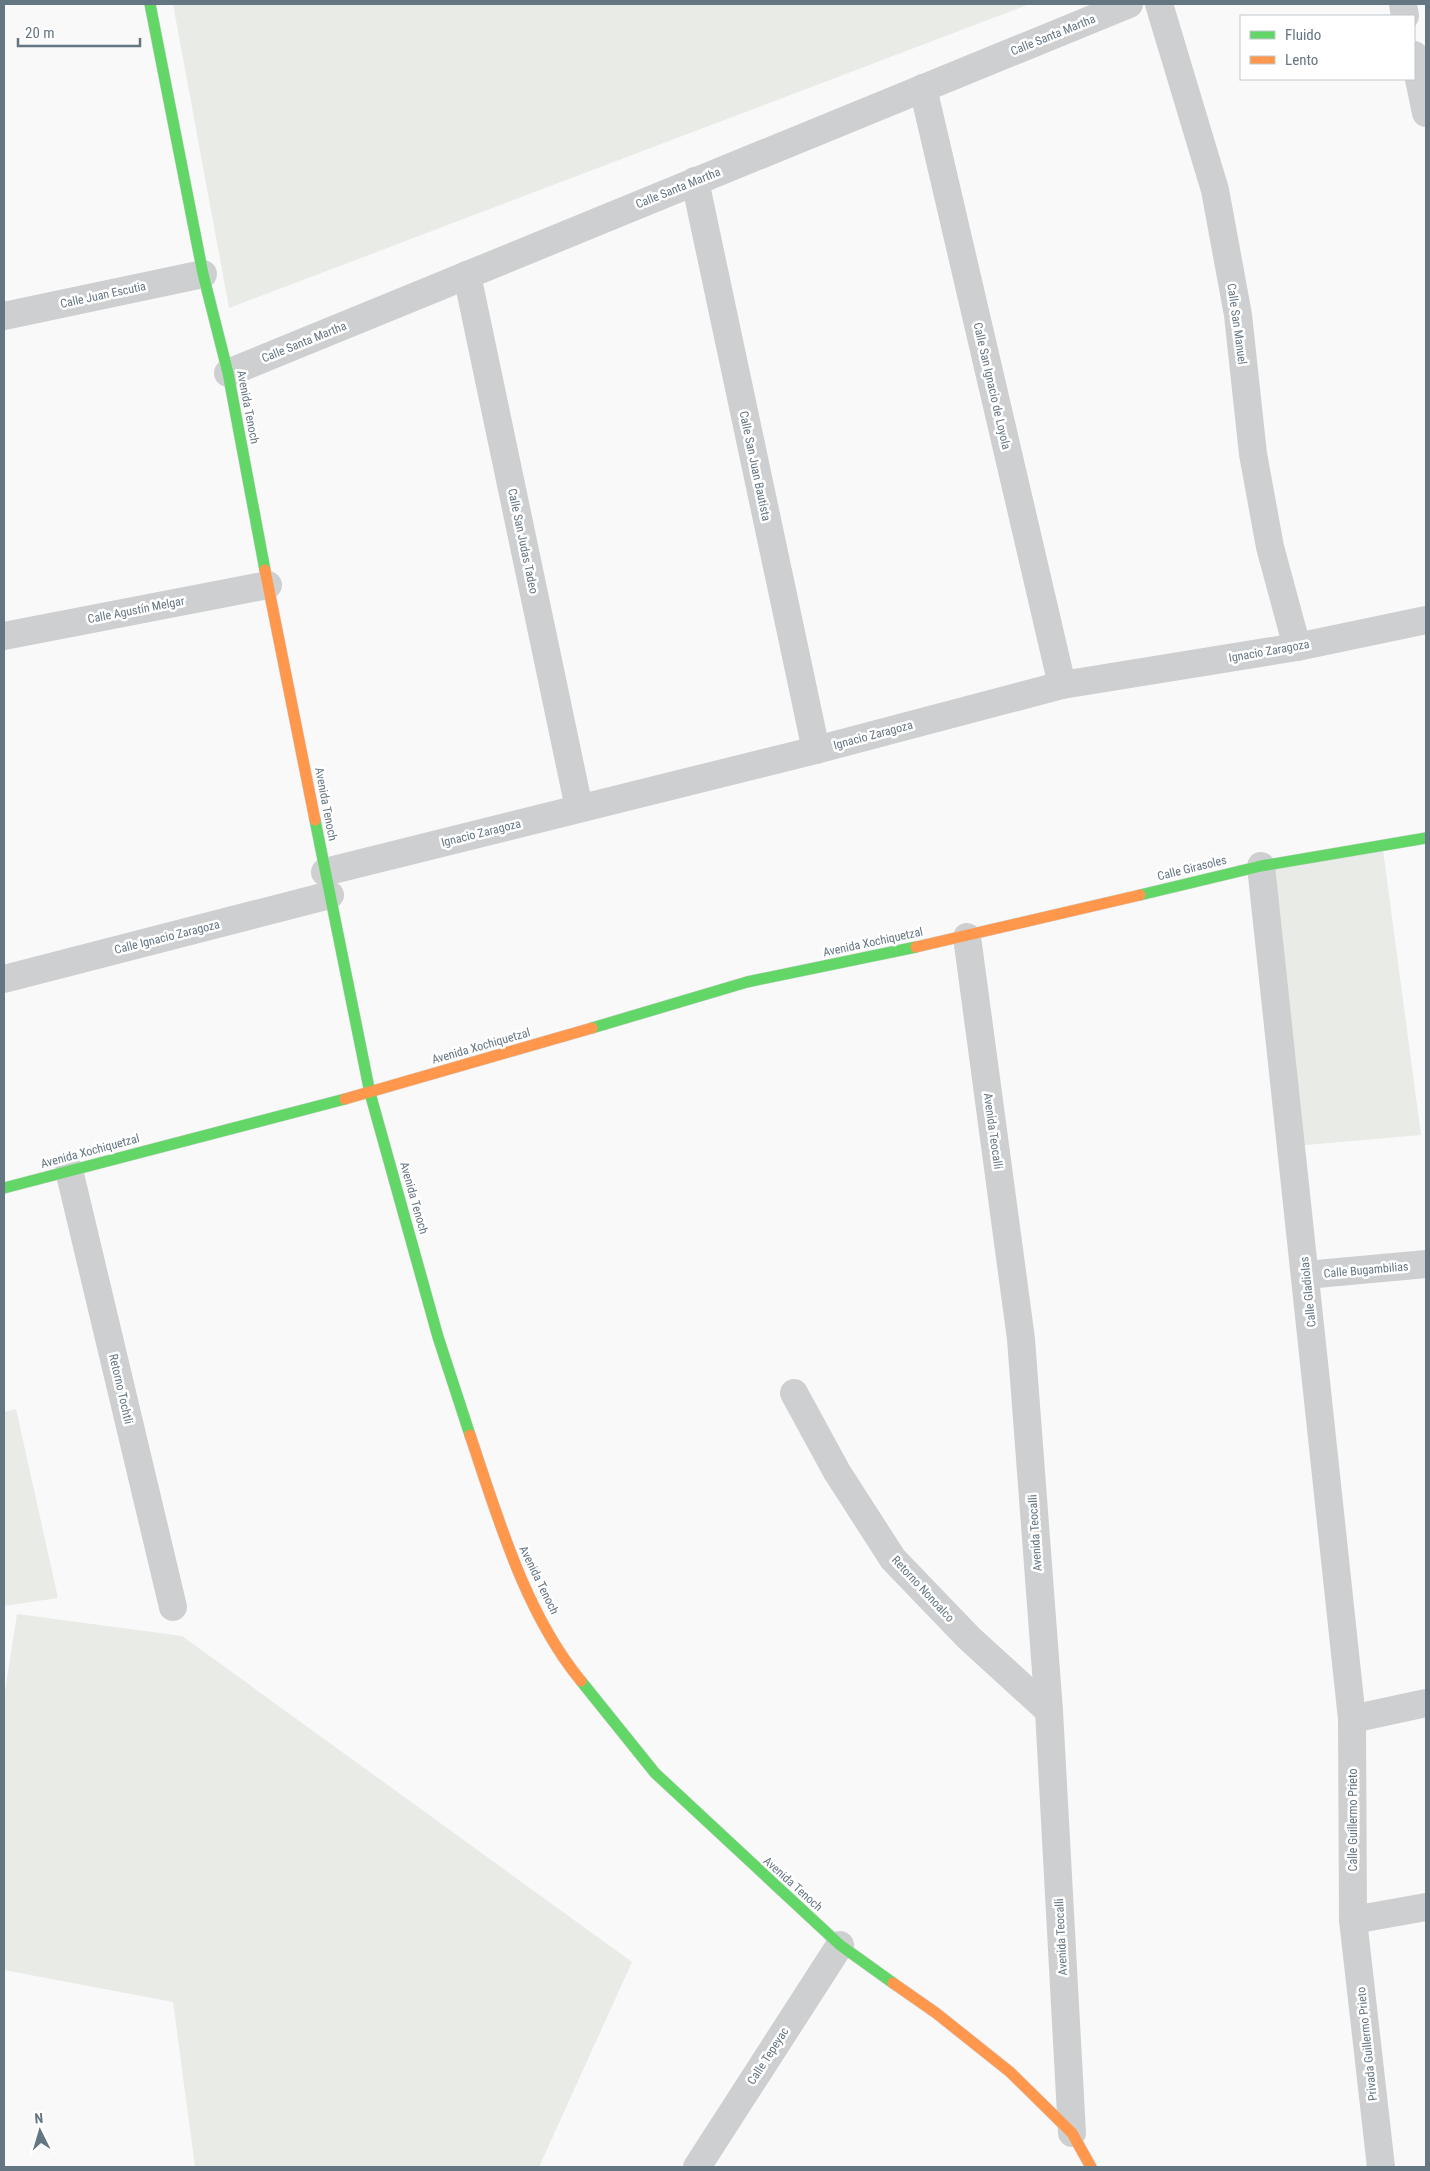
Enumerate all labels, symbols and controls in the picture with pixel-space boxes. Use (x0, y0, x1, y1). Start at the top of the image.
street label: Calle Santa Martha (1009, 12, 1098, 58)
scale bar (18, 15, 140, 47)
legend (1240, 15, 1415, 80)
text: 20 m (25, 24, 55, 42)
text: Fluido (1285, 26, 1321, 44)
text: Lento (1285, 51, 1318, 69)
street label: Calle Santa Martha (634, 165, 723, 211)
street label: Calle Juan Escutia (59, 279, 147, 311)
street label: Calle San Manuel (1224, 283, 1250, 365)
street label: Calle Santa Martha (260, 319, 349, 365)
street label: Calle San Ignacio de Loyola (971, 321, 1013, 451)
street label: Avenida Tenoch (234, 369, 262, 445)
street label: Calle San Juan Bautista (737, 410, 774, 523)
street label: Calle San Judas Tadeo (505, 487, 541, 595)
street label: Calle Agustín Melgar (86, 594, 186, 626)
street label: Ignacio Zaragoza (1228, 637, 1311, 665)
street label: Ignacio Zaragoza (832, 718, 914, 752)
street label: Avenida Tenoch (312, 766, 340, 842)
street label: Ignacio Zaragoza (440, 816, 523, 850)
street label: Calle Girasoles (1156, 853, 1228, 883)
street label: Calle Ignacio Zaragoza (113, 917, 221, 957)
street label: Avenida Xochiquetzal (822, 925, 924, 959)
street label: Avenida Xochiquetzal (430, 1025, 532, 1067)
street label: Avenida Teocalli (981, 1092, 1005, 1170)
street label: Avenida Xochiquetzal (39, 1131, 141, 1171)
street label: Avenida Tenoch (397, 1160, 431, 1236)
street label: Calle Gladiolas (1297, 1256, 1319, 1328)
street label: Calle Bugambilias (1323, 1259, 1409, 1281)
street label: Retorno Tochtli (106, 1353, 136, 1425)
street label: Avenida Teocalli (1025, 1494, 1045, 1572)
street label: Avenida Tenoch (516, 1543, 562, 1617)
street label: Retorno Nonoalco (889, 1553, 957, 1625)
street label: Calle Guillermo Prieto (1346, 1769, 1360, 1871)
street label: Avenida Tenoch (761, 1854, 826, 1914)
street label: Avenida Teocalli (1052, 1898, 1070, 1976)
street label: Privada Guillermo Prieto (1354, 1986, 1380, 2102)
street label: Calle Tepeyac (744, 2024, 792, 2087)
north arrow (15, 2106, 65, 2156)
text: N (34, 2110, 44, 2126)

